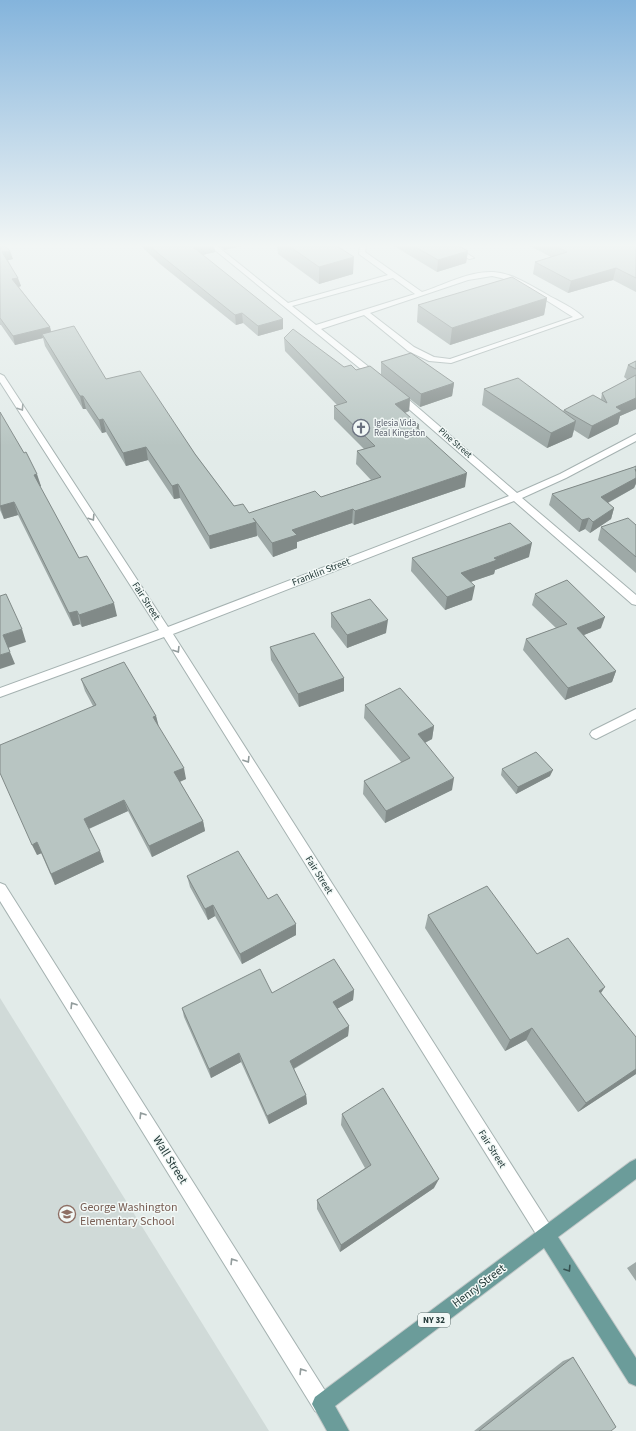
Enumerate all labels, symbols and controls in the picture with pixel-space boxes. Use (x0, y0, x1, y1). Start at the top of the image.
one-way arrow (16, 404, 23, 411)
place label: Iglesia Vida Real Kingston (374, 417, 425, 440)
church icon: Iglesia Vida Real Kingston (351, 418, 371, 438)
street label: Pine Street (435, 425, 475, 461)
one-way arrow (87, 513, 94, 520)
street label: Franklin Street (290, 554, 353, 589)
street label: Fair Street (129, 579, 164, 623)
one-way arrow (173, 646, 180, 653)
one-way arrow (242, 756, 250, 763)
street label: Fair Street (302, 853, 337, 897)
one-way arrow (70, 1002, 77, 1009)
one-way arrow (139, 1112, 146, 1119)
street label: Fair Street (475, 1127, 510, 1171)
street label: Wall Street (149, 1133, 191, 1187)
place label: George Washington Elementary School (80, 1199, 178, 1230)
school or university icon: George Washington Elementary School (57, 1204, 77, 1224)
one-way arrow (230, 1258, 238, 1265)
street label: Henry Street (449, 1260, 509, 1312)
one-way arrow (563, 1264, 570, 1271)
road number: NY 32 (418, 1313, 450, 1327)
one-way arrow (299, 1368, 307, 1375)

